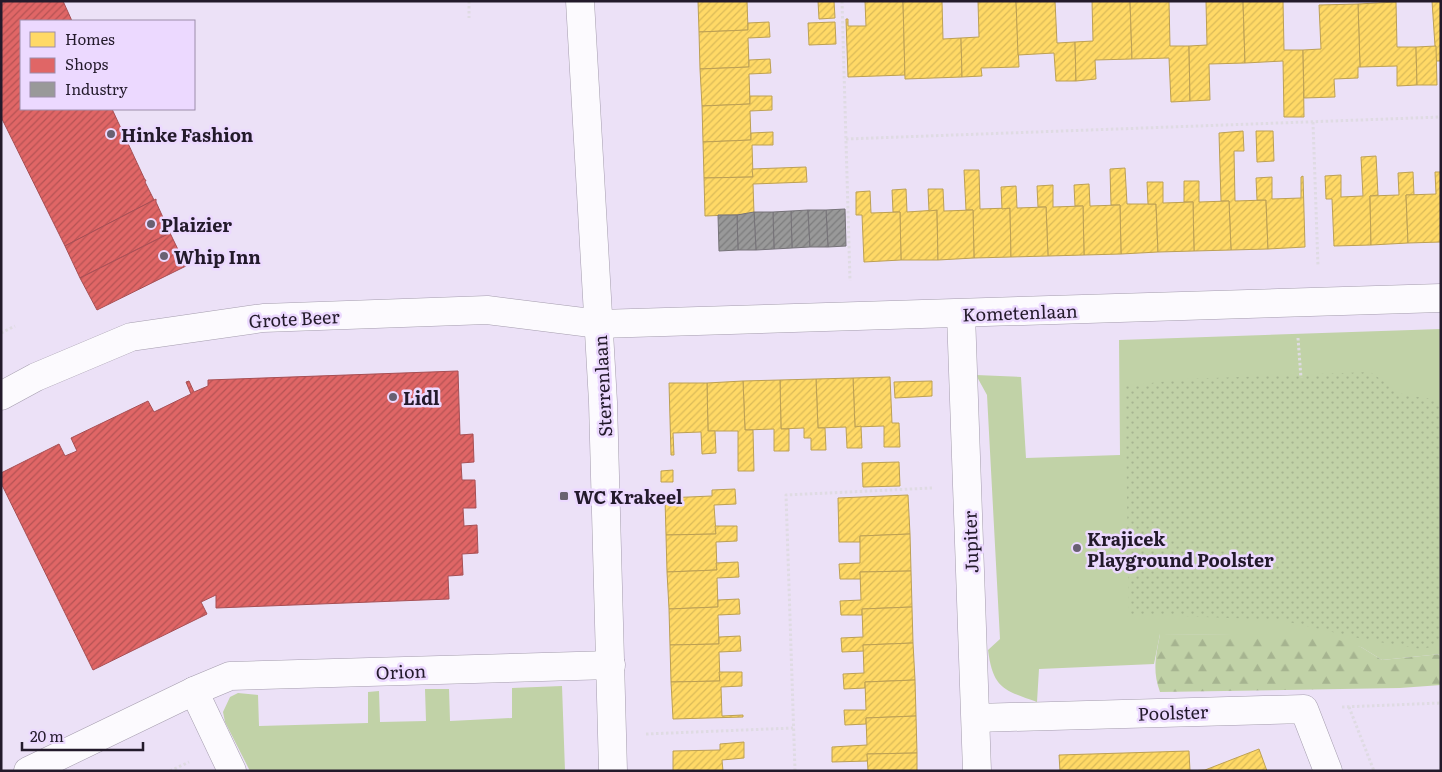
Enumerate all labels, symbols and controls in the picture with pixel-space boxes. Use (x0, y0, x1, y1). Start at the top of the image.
legend (20, 20, 195, 110)
text: Homes (65, 27, 115, 50)
text: Shops (65, 52, 108, 75)
text: Industry (65, 77, 128, 100)
place label: Hinke Fashion (121, 121, 254, 148)
marker: Hinke Fashion (105, 128, 117, 140)
place label: Plaizier (161, 211, 232, 238)
marker: Plaizier (145, 218, 157, 230)
place label: Whip Inn (174, 243, 261, 270)
marker: Whip Inn (158, 250, 170, 262)
street label: Kometenlaan (962, 296, 1078, 328)
street label: Grote Beer (248, 302, 341, 334)
street label: Sterrenlaan (586, 334, 618, 438)
place label: Lidl (403, 384, 440, 411)
marker: Lidl (387, 391, 399, 403)
place label: WC Krakeel (574, 483, 683, 510)
marker: WC Krakeel (558, 490, 570, 502)
street label: Jupiter (955, 510, 985, 574)
place label: Krajicek Playground Poolster (1087, 525, 1274, 573)
marker: Krajicek Playground Poolster (1071, 542, 1083, 554)
street label: Orion (375, 657, 427, 685)
street label: Poolster (1137, 697, 1209, 727)
scale bar (22, 720, 144, 752)
text: 20 m (30, 724, 64, 747)

